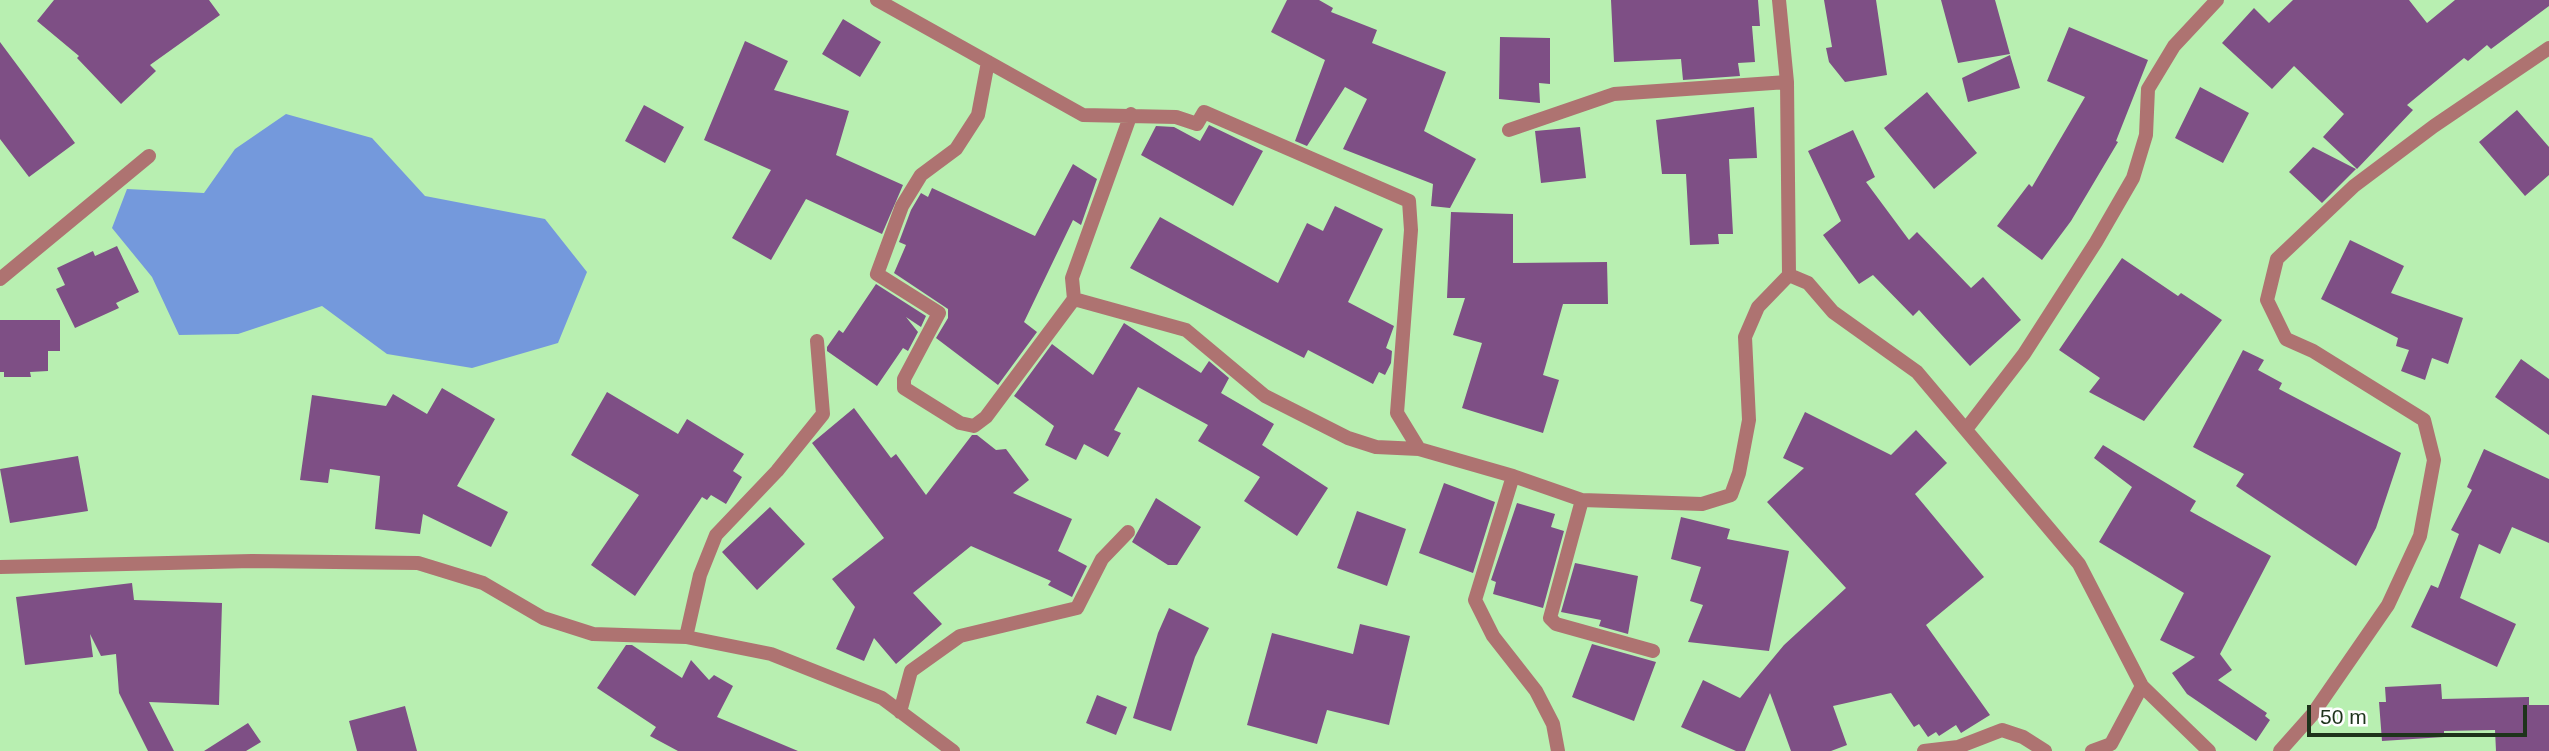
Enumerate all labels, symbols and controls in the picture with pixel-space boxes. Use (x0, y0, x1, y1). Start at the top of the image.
scale bar (2311, 692, 2532, 736)
text: 50 m (2320, 705, 2367, 728)

